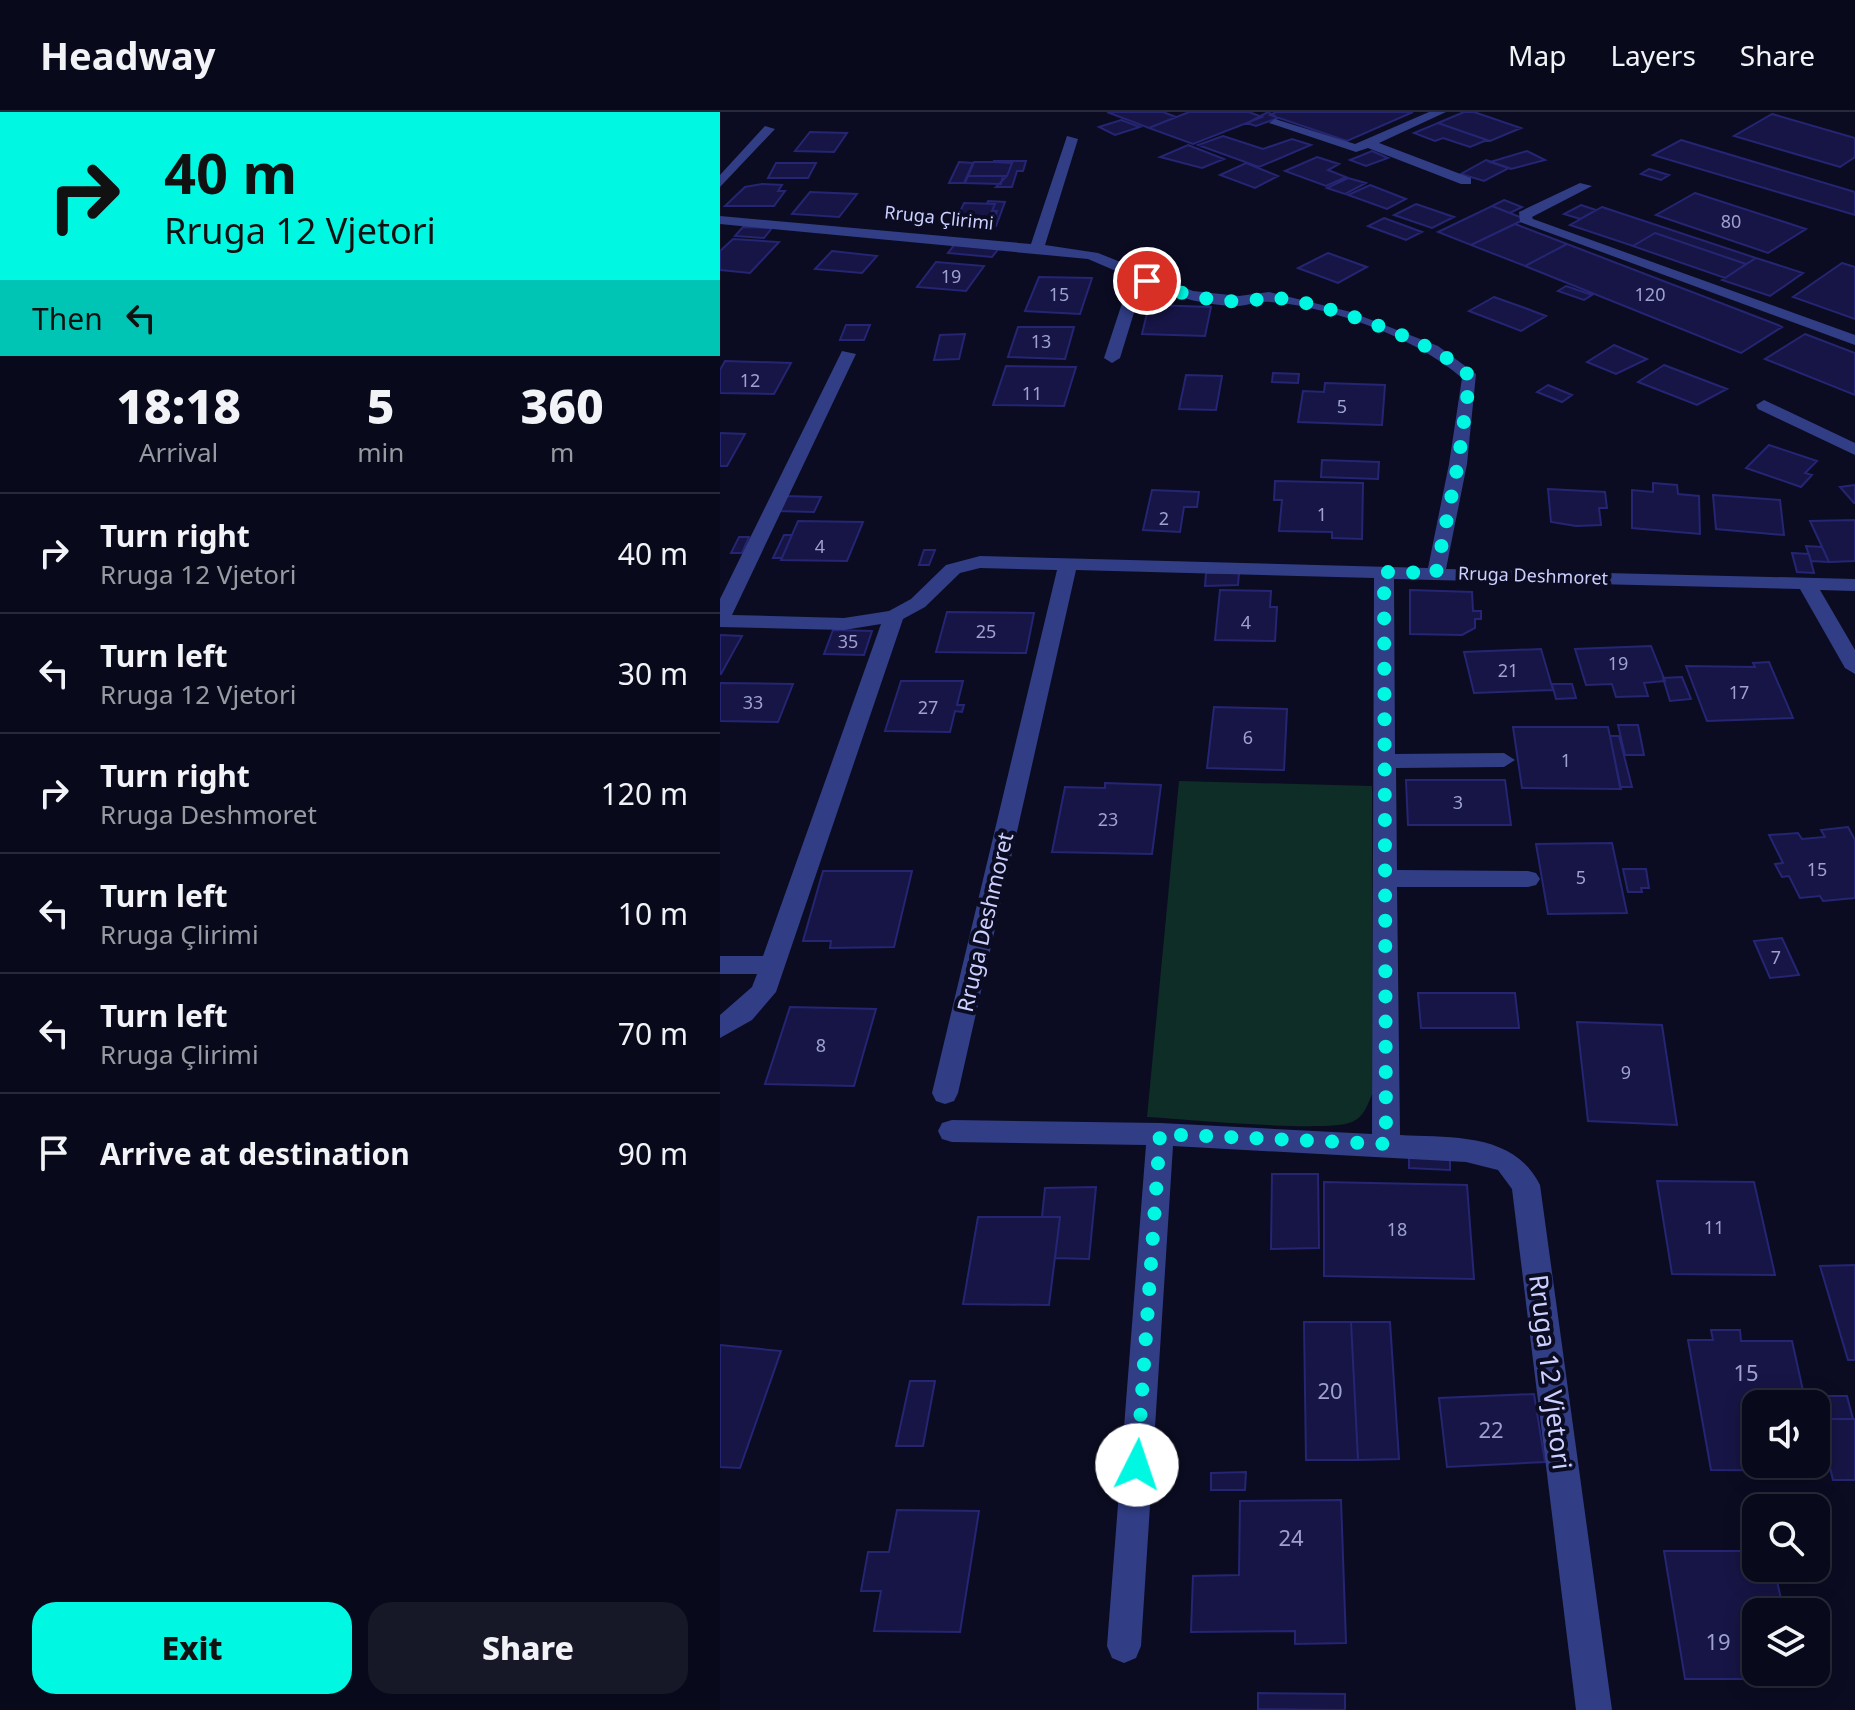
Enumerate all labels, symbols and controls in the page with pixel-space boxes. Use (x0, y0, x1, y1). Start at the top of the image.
text: Headway (40, 29, 216, 81)
text: Map (1508, 36, 1566, 74)
text: Layers (1610, 36, 1696, 74)
text: Share (1740, 36, 1815, 74)
text: 40 m (164, 134, 297, 210)
icon: right (32, 144, 136, 248)
street label: Rruga Çlirimi (883, 199, 995, 235)
text: Rruga 12 Vjetori (164, 206, 436, 255)
house number: 80 (1721, 209, 1741, 233)
pin (1113, 247, 1181, 315)
icon: arrive (1125, 259, 1169, 303)
house number: 19 (941, 264, 961, 288)
house number: 15 (1049, 282, 1069, 306)
house number: 120 (1635, 282, 1665, 306)
icon: left (119, 296, 163, 340)
text: Then (32, 298, 103, 339)
house number: 13 (1031, 329, 1051, 353)
house number: 12 (740, 368, 760, 392)
text: 18:18 (116, 373, 241, 438)
text: 5 (367, 373, 395, 438)
text: 360 (521, 373, 604, 438)
house number: 11 (1022, 381, 1042, 405)
house number: 5 (1337, 394, 1347, 418)
text: Arrival (139, 434, 218, 470)
text: min (357, 434, 404, 470)
text: m (550, 434, 574, 470)
house number: 1 (1317, 502, 1327, 526)
house number: 2 (1159, 506, 1169, 530)
text: Turn right (100, 515, 250, 556)
icon: right (32, 531, 76, 575)
text: 40 m (618, 533, 688, 574)
house number: 4 (815, 534, 825, 558)
text: Rruga 12 Vjetori (100, 556, 296, 592)
street label: Rruga Deshmoret (1458, 560, 1609, 590)
house number: 4 (1241, 610, 1251, 634)
house number: 25 (976, 619, 996, 643)
house number: 35 (838, 629, 858, 653)
text: Turn left (100, 635, 228, 676)
icon: left (32, 651, 76, 695)
house number: 19 (1608, 651, 1628, 675)
text: 30 m (618, 653, 688, 694)
house number: 21 (1498, 658, 1518, 682)
text: Rruga 12 Vjetori (100, 676, 296, 712)
house number: 17 (1729, 680, 1749, 704)
house number: 33 (743, 690, 763, 714)
house number: 27 (918, 695, 938, 719)
house number: 6 (1243, 725, 1253, 749)
house number: 1 (1561, 748, 1571, 772)
text: Turn right (100, 755, 250, 796)
icon: right (32, 771, 76, 815)
text: 120 m (601, 773, 688, 814)
house number: 3 (1453, 790, 1463, 814)
text: Rruga Deshmoret (100, 796, 317, 832)
house number: 23 (1098, 807, 1118, 831)
street label: Rruga Deshmoret (949, 829, 1019, 1015)
house number: 15 (1807, 857, 1827, 881)
house number: 5 (1576, 865, 1586, 889)
text: Turn left (100, 875, 228, 916)
icon: left (32, 891, 76, 935)
text: 10 m (618, 893, 688, 934)
text: Rruga Çlirimi (100, 916, 259, 952)
house number: 7 (1771, 945, 1781, 969)
text: Turn left (100, 995, 228, 1036)
icon: left (32, 1011, 76, 1055)
text: 70 m (618, 1013, 688, 1054)
house number: 8 (816, 1033, 826, 1057)
text: Rruga Çlirimi (100, 1036, 259, 1072)
house number: 9 (1621, 1060, 1631, 1084)
icon: arrive (32, 1131, 76, 1175)
text: Arrive at destination (100, 1133, 410, 1174)
text: 90 m (618, 1133, 688, 1174)
house number: 11 (1704, 1215, 1724, 1239)
house number: 18 (1387, 1217, 1407, 1241)
street label: Rruga 12 Vjetori (1521, 1272, 1581, 1472)
house number: 15 (1733, 1357, 1759, 1387)
house number: 20 (1317, 1375, 1343, 1405)
map controls (1742, 1390, 1830, 1686)
button: sound (1742, 1390, 1830, 1478)
house number: 22 (1478, 1414, 1504, 1444)
position arrow (1095, 1423, 1179, 1507)
button: search (1742, 1494, 1830, 1582)
house number: 24 (1278, 1522, 1304, 1552)
button: layers (1742, 1598, 1830, 1686)
button: Exit (32, 1602, 352, 1694)
button: Share (368, 1602, 688, 1694)
house number: 19 (1705, 1626, 1731, 1656)

